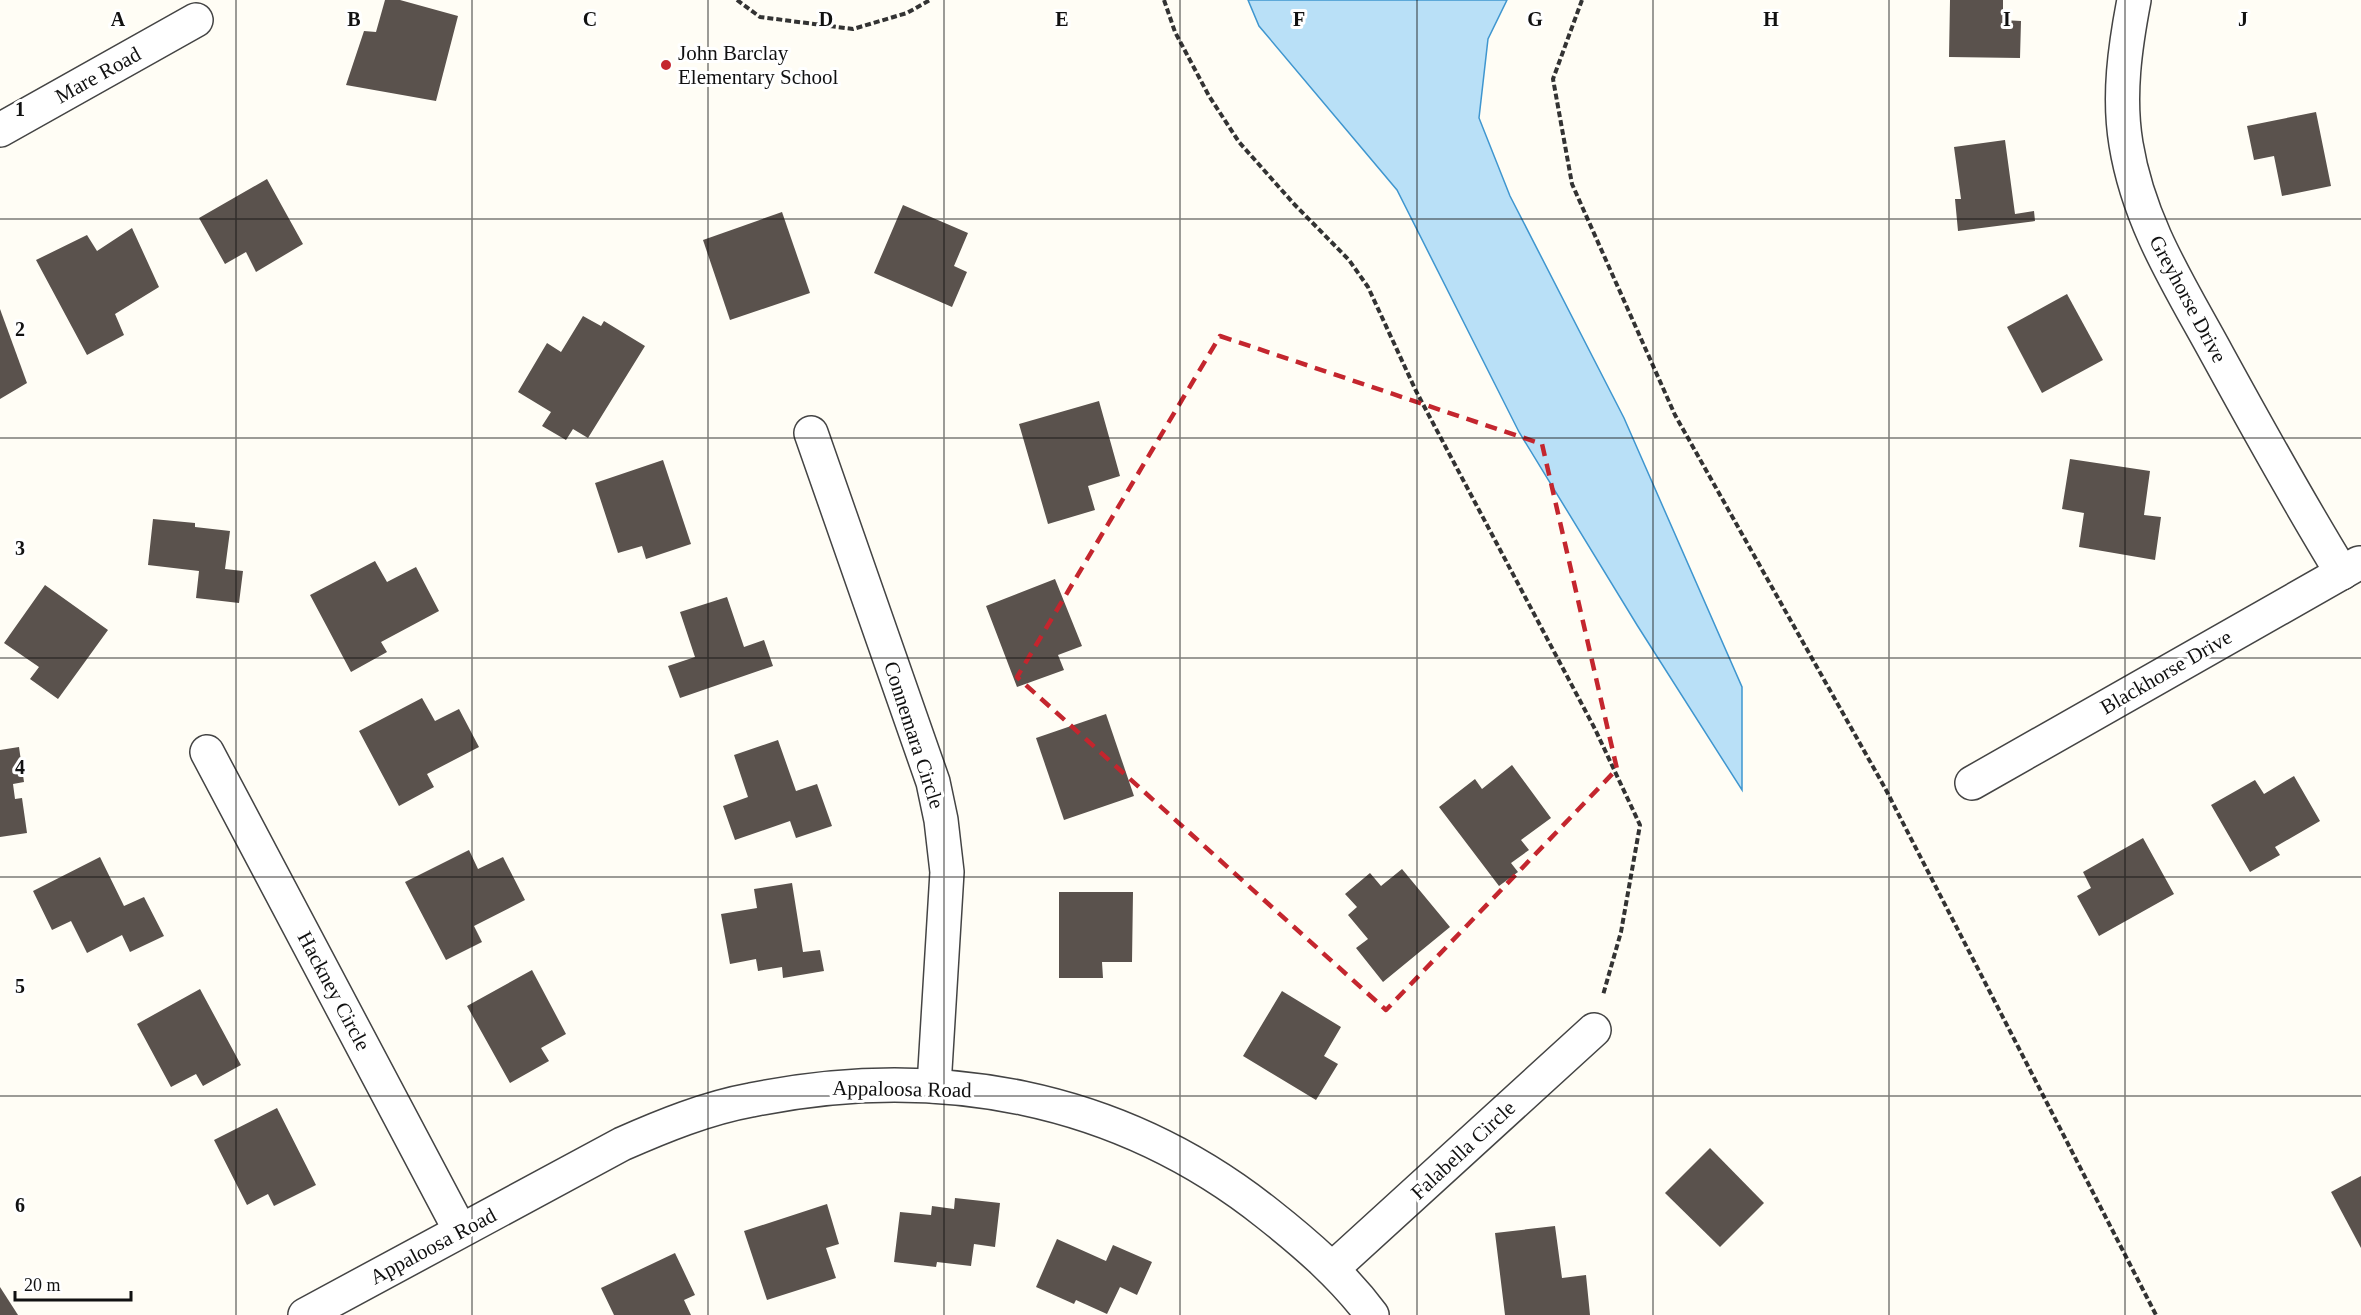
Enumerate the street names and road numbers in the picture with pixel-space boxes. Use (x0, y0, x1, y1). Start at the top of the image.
street label: Mare Road (51, 42, 145, 108)
street label: Greyhorse Drive (2144, 231, 2232, 367)
street label: Blackhorse Drive (2096, 625, 2236, 719)
street label: Connemara Circle (879, 658, 949, 812)
street label: Hackney Circle (293, 927, 375, 1055)
street label: Appaloosa Road (832, 1076, 972, 1102)
street label: Falabella Circle (1406, 1096, 1520, 1204)
street label: Appaloosa Road (366, 1202, 501, 1289)

